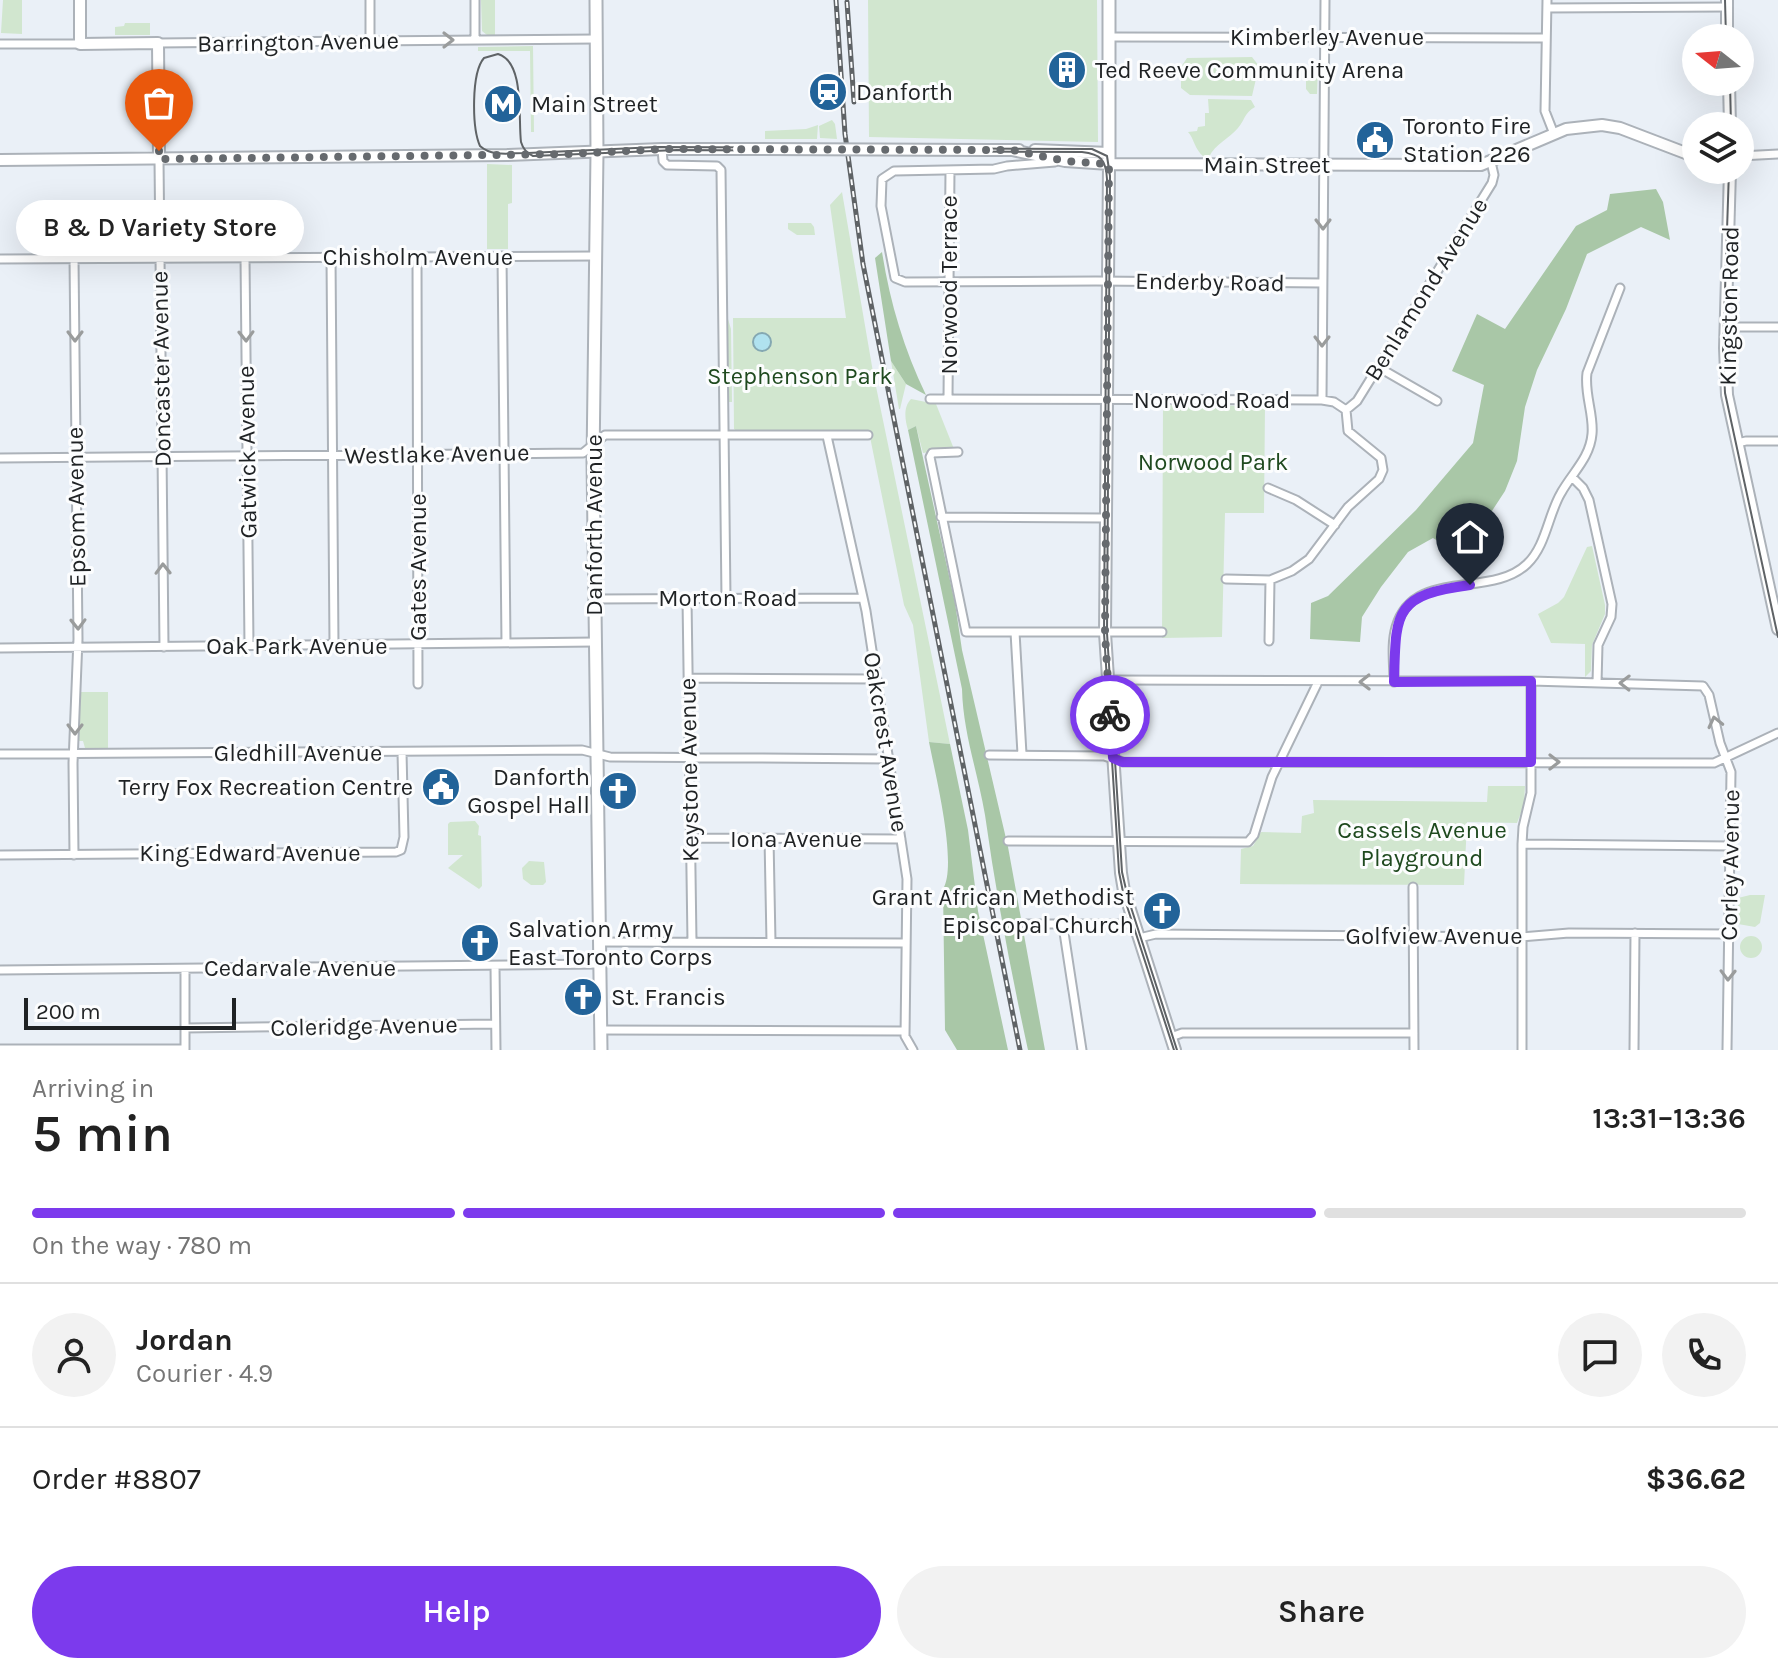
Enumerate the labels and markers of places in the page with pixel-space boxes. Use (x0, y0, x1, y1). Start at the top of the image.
building icon: Ted Reeve Community Arena (1046, 49, 1088, 91)
place label: Ted Reeve Community Arena (1095, 56, 1404, 84)
pin (125, 69, 193, 151)
station icon: Danforth (807, 71, 849, 113)
place label: Danforth (856, 78, 953, 106)
metro station icon: Main Street (482, 83, 524, 125)
place label: Main Street (531, 90, 658, 118)
place label: Toronto Fire Station 226 (1403, 112, 1531, 168)
public building icon: Toronto Fire Station 226 (1354, 119, 1396, 161)
callout: B & D Variety Store (15, 199, 303, 255)
pin (1436, 503, 1504, 585)
place label: Danforth Gospel Hall (467, 763, 590, 819)
public building icon: Terry Fox Recreation Centre (420, 766, 462, 808)
church icon: Danforth Gospel Hall (597, 770, 639, 812)
place label: Terry Fox Recreation Centre (119, 773, 413, 801)
place label: Grant African Methodist Episcopal Church (872, 883, 1134, 939)
church icon: Grant African Methodist Episcopal Church (1141, 890, 1183, 932)
place label: Salvation Army East Toronto Corps (508, 915, 713, 971)
church icon: Salvation Army East Toronto Corps (459, 922, 501, 964)
church icon: St. Francis (562, 976, 604, 1018)
place label: St. Francis (611, 983, 726, 1011)

